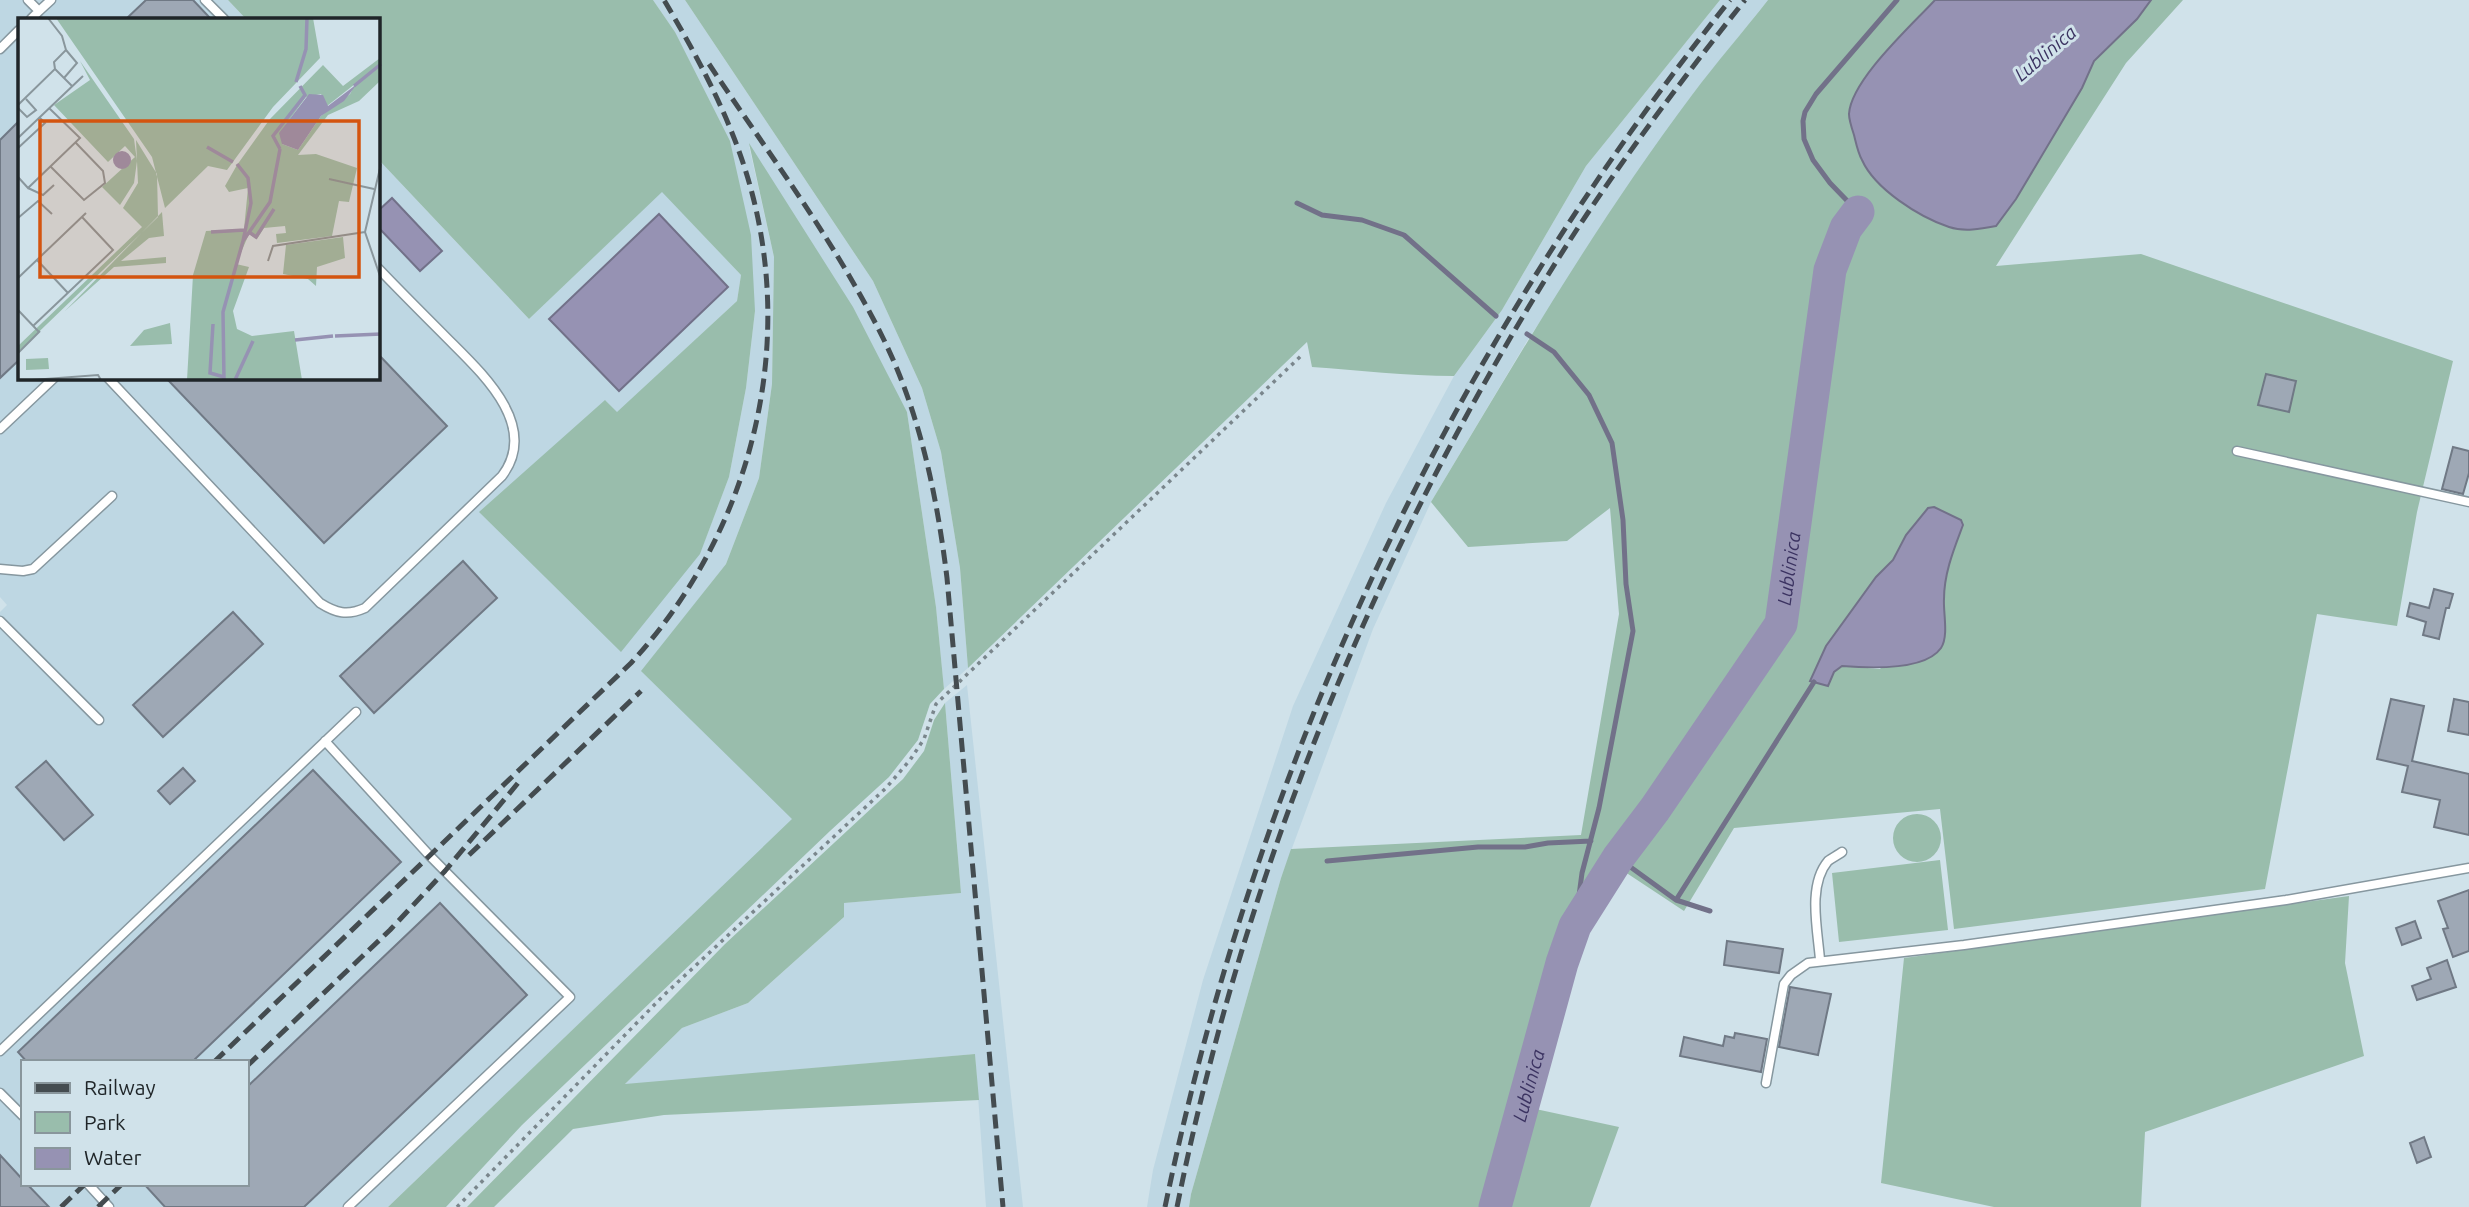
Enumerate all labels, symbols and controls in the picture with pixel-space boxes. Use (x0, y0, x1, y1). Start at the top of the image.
inset map (18, 18, 380, 380)
water label: Lublinica (2010, 21, 2080, 85)
water label: Lublinica (1773, 530, 1805, 607)
water label: Lublinica (1508, 1047, 1549, 1124)
legend (21, 1060, 248, 1186)
text: Railway (84, 1075, 156, 1099)
text: Park (84, 1110, 126, 1134)
text: Water (84, 1145, 142, 1169)

